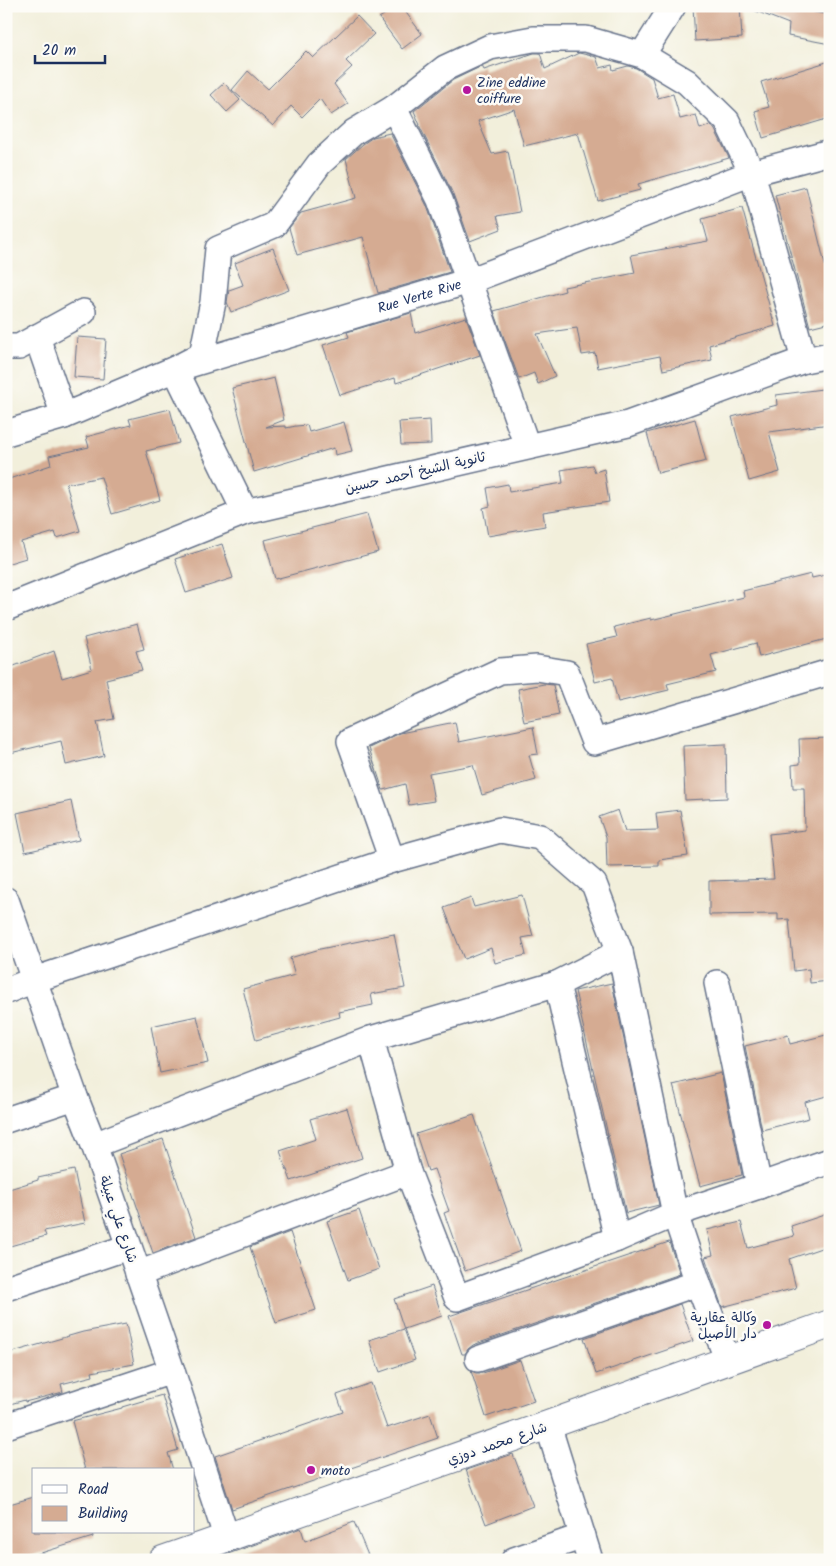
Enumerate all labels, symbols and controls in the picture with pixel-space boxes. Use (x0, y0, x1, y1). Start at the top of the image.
scale bar (35, 32, 105, 64)
text: 20 m (42, 39, 76, 63)
place label: Zine eddine coiffure (477, 72, 546, 110)
marker: Zine eddine coiffure (461, 84, 473, 96)
street label: Rue Verte Rive (375, 274, 465, 320)
street label: ثانوية الشيخ أحمد حسين (343, 446, 488, 500)
street label: شارع علي عبيلة (92, 1173, 143, 1266)
place label: وكالة عقارية دار الأصيل (690, 1307, 757, 1345)
marker: وكالة عقارية دار الأصيل (761, 1319, 773, 1331)
street label: شارع محمد دوزي (444, 1417, 550, 1471)
place label: moto (321, 1460, 350, 1482)
marker: moto (305, 1464, 317, 1476)
legend (32, 1468, 195, 1534)
text: Road (78, 1478, 109, 1502)
text: Building (78, 1502, 128, 1526)

